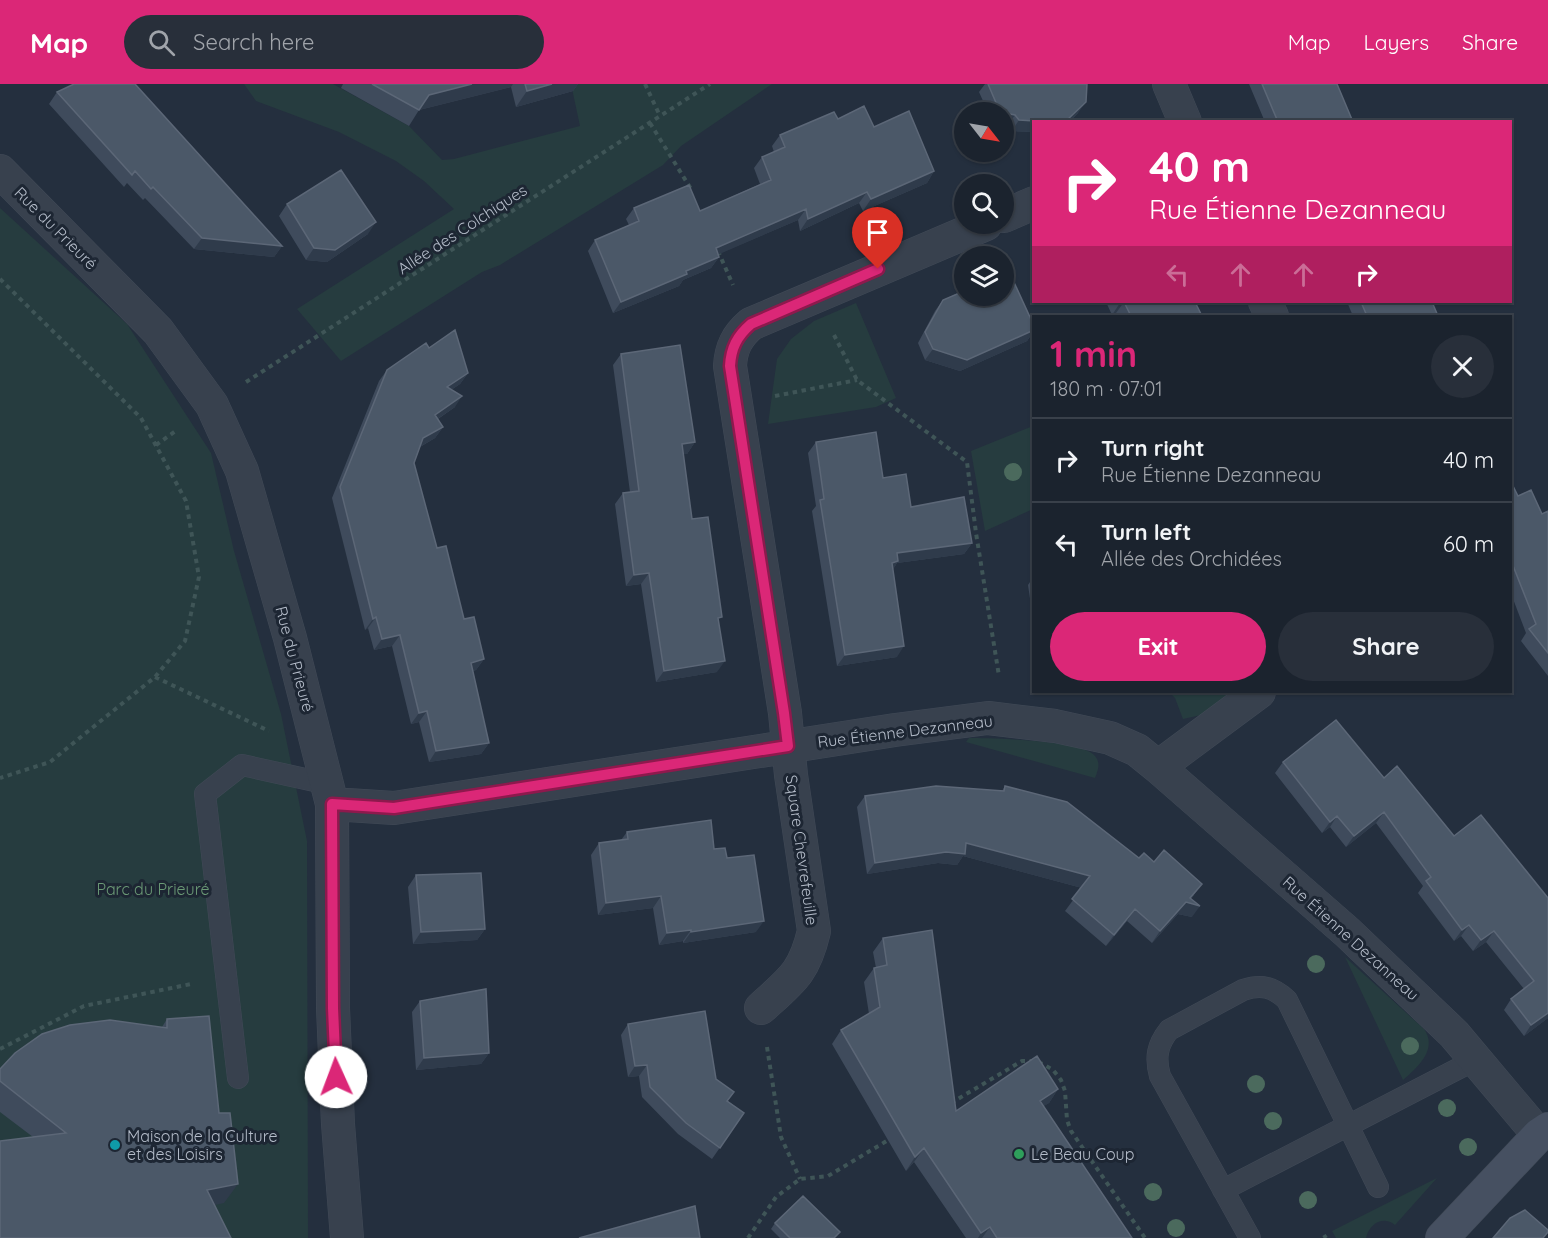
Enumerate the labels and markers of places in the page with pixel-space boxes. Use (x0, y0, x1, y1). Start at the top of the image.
pin (852, 207, 903, 269)
place label: Maison de la Culture et des Loisirs (127, 1126, 278, 1164)
marker: Maison de la Culture et des Loisirs (108, 1138, 122, 1152)
place label: Le Beau Coup (1031, 1144, 1134, 1164)
marker: Le Beau Coup (1012, 1147, 1026, 1161)

